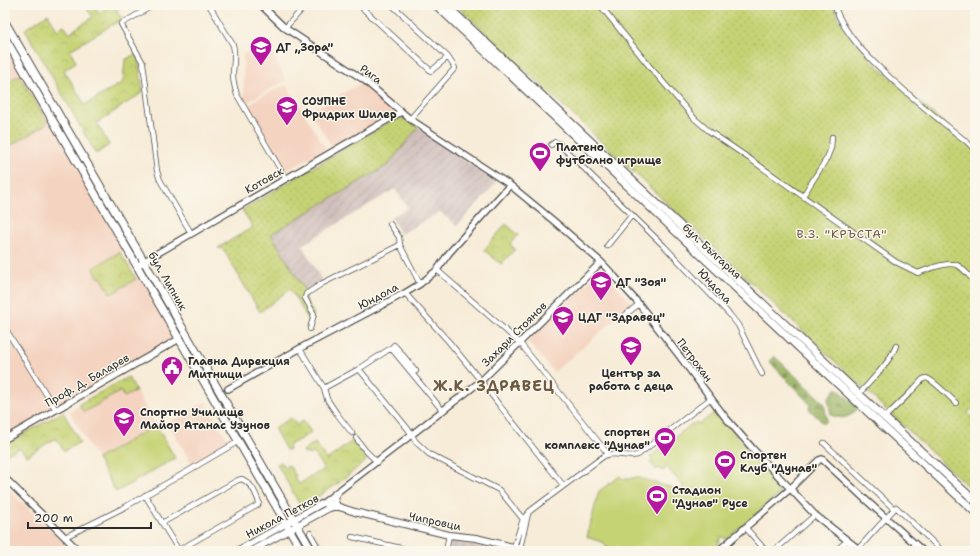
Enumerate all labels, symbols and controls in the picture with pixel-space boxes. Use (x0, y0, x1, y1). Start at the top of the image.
school or university icon: ДГ „Зора" (248, 34, 274, 67)
place label: ДГ „Зора" (276, 40, 334, 55)
street label: Рига (356, 61, 385, 88)
school or university icon: СОУПНЕ Фридрих Шилер (274, 94, 300, 127)
place label: СОУПНЕ Фридрих Шилер (302, 94, 397, 122)
sports icon: Платено футболно игрище (527, 140, 553, 173)
place label: Платено футболно игрище (556, 140, 662, 168)
street label: Котовск (242, 163, 286, 197)
street label: бул. България (679, 220, 744, 283)
district label: В.З. "КРЪСТА" (796, 226, 888, 242)
street label: бул. Липник (145, 249, 191, 314)
street label: Юндола (694, 265, 735, 307)
school or university icon: ДГ "Зоя" (588, 269, 614, 302)
place label: ДГ "Зоя" (616, 275, 666, 290)
street label: Юндола (356, 280, 401, 313)
street label: Захари Стоянов (479, 298, 550, 370)
school or university icon: ЦДГ "Здравец" (550, 304, 576, 337)
place label: ЦДГ "Здравец" (578, 310, 665, 325)
school or university icon: Център за работа с деца (618, 334, 644, 367)
street label: Петрохан (673, 336, 716, 385)
street label: Проф. Д. Баларев (42, 350, 132, 411)
public building icon: Главна Дирекция Митници (159, 354, 185, 387)
place label: Главна Дирекция Митници (188, 354, 290, 382)
place label: Център за работа с деца (589, 366, 673, 394)
district label: Ж.К. ЗДРАВЕЦ (433, 376, 555, 396)
school or university icon: Спортно Училище Майор Атанас Узунов (111, 405, 137, 438)
place label: Спортно Училище Майор Атанас Узунов (140, 405, 270, 433)
place label: спортен комплекс "Дунав" (544, 425, 650, 453)
sports icon: спортен комплекс "Дунав" (652, 425, 678, 458)
sports icon: Спортен Клуб "Дунав" (712, 448, 738, 481)
place label: Спортен Клуб "Дунав" (740, 448, 818, 476)
sports icon: Стадион "Дунав" Русе (644, 483, 670, 516)
place label: Стадион "Дунав" Русе (672, 483, 748, 511)
street label: Никола Петков (243, 491, 322, 542)
scale bar (28, 504, 151, 530)
street label: Чипровци (408, 509, 462, 534)
text: 200 m (34, 510, 73, 526)

